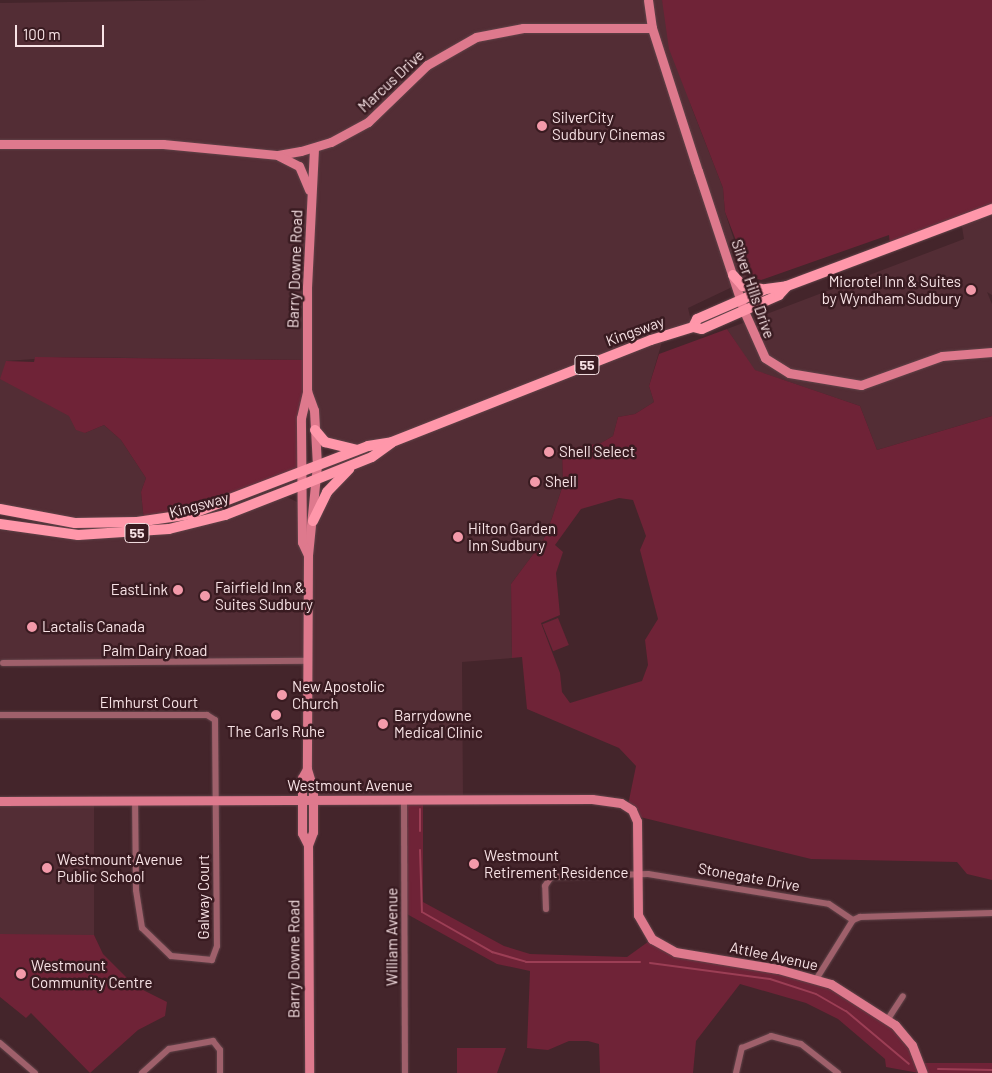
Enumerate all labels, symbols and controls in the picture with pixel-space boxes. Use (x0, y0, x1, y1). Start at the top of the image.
scale bar (18, 15, 106, 47)
text: 100 m (23, 25, 61, 43)
street label: Marcus Drive (354, 46, 428, 116)
place label: SilverCity Sudbury Cinemas (552, 108, 665, 143)
marker: SilverCity Sudbury Cinemas (536, 120, 548, 132)
street label: Barry Downe Road (284, 210, 306, 328)
street label: Silver Hills Drive (728, 237, 778, 341)
place label: Microtel Inn & Suites by Wyndham Sudbury (822, 272, 961, 307)
marker: Microtel Inn & Suites by Wyndham Sudbury (965, 284, 977, 296)
street label: Kingsway (603, 312, 667, 350)
road number: 55 (573, 354, 601, 376)
place label: Shell Select (559, 443, 635, 461)
marker: Shell Select (543, 446, 555, 458)
place label: Shell (545, 473, 577, 491)
marker: Shell (529, 476, 541, 488)
street label: Kingsway (167, 488, 231, 522)
place label: Hilton Garden Inn Sudbury (468, 519, 556, 554)
road number: 55 (123, 522, 151, 544)
marker: Hilton Garden Inn Sudbury (452, 531, 464, 543)
place label: Fairfield Inn & Suites Sudbury (215, 578, 313, 613)
place label: EastLink (111, 581, 168, 599)
marker: EastLink (172, 584, 184, 596)
marker: Fairfield Inn & Suites Sudbury (199, 590, 211, 602)
place label: Lactalis Canada (42, 618, 145, 636)
marker: Lactalis Canada (26, 621, 38, 633)
street label: Palm Dairy Road (103, 642, 207, 660)
place label: New Apostolic Church (292, 677, 385, 712)
marker: New Apostolic Church (276, 689, 288, 701)
street label: Elmhurst Court (100, 694, 198, 712)
place label: Barrydowne Medical Clinic (394, 706, 483, 741)
marker: The Carl's Ruhe (270, 709, 282, 721)
marker: Barrydowne Medical Clinic (376, 717, 390, 731)
place label: The Carl's Ruhe (227, 723, 325, 741)
street label: Westmount Avenue (287, 777, 413, 795)
place label: Westmount Retirement Residence (484, 846, 628, 881)
place label: Westmount Avenue Public School (57, 850, 183, 885)
street label: Galway Court (195, 855, 213, 939)
marker: Westmount Retirement Residence (468, 858, 480, 870)
street label: Stonegate Drive (697, 859, 801, 895)
marker: Westmount Avenue Public School (41, 862, 53, 874)
street label: William Avenue (383, 888, 401, 986)
street label: Barry Downe Road (285, 900, 303, 1018)
street label: Attlee Avenue (728, 938, 820, 974)
place label: Westmount Community Centre (31, 956, 152, 991)
marker: Westmount Community Centre (15, 968, 27, 980)

